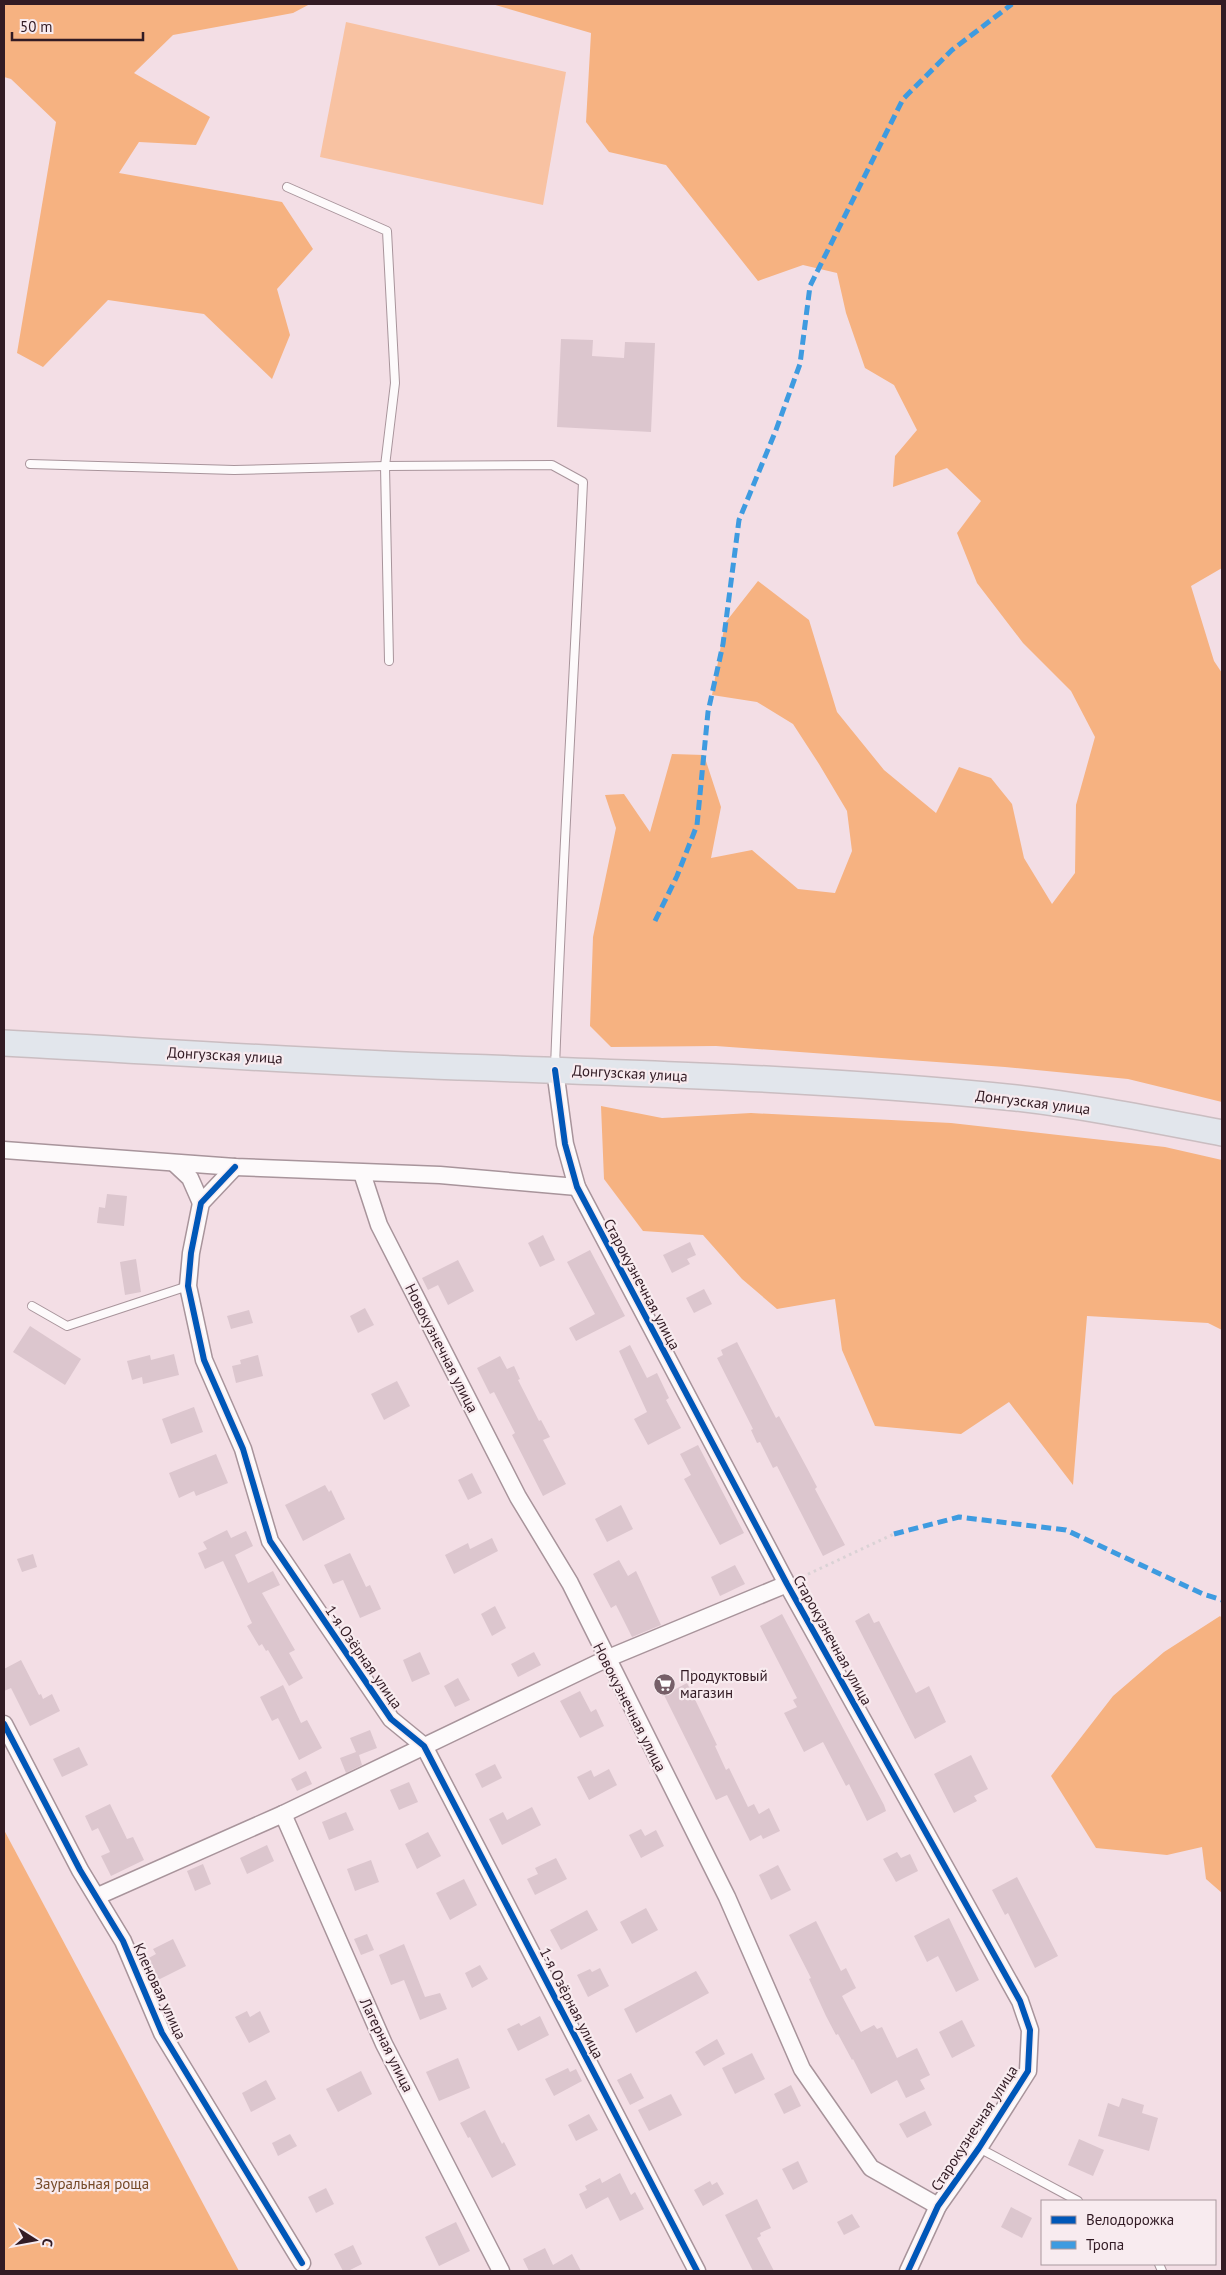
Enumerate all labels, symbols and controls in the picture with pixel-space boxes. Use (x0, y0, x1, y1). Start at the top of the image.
scale bar (12, 10, 144, 42)
text: 50 m (20, 17, 53, 36)
street label: Донгузская улица (167, 1042, 283, 1068)
street label: Донгузская улица (572, 1060, 688, 1086)
street label: Донгузская улица (974, 1086, 1092, 1118)
street label: Старокузнечная улица (599, 1215, 685, 1353)
street label: Новокузнечная улица (401, 1280, 483, 1416)
street label: Старокузнечная улица (789, 1572, 877, 1708)
street label: 1-я Озёрная улица (321, 1602, 407, 1712)
street label: Новокузнечная улица (589, 1639, 671, 1775)
place label: Продуктовый магазин (680, 1666, 768, 1702)
supermarket icon: Продуктовый магазин (652, 1672, 676, 1696)
street label: Кленовая улица (129, 1940, 191, 2042)
street label: 1-я Озёрная улица (536, 1944, 608, 2062)
street label: Лагерная улица (356, 1994, 418, 2095)
street label: Старокузнечная улица (926, 2062, 1022, 2194)
park label: Зауральная роща (35, 2174, 149, 2193)
legend (1041, 2200, 1216, 2265)
text: Велодорожка (1086, 2210, 1174, 2229)
north arrow (10, 2215, 60, 2265)
text: Тропа (1086, 2235, 1124, 2254)
text: С (38, 2237, 57, 2248)

